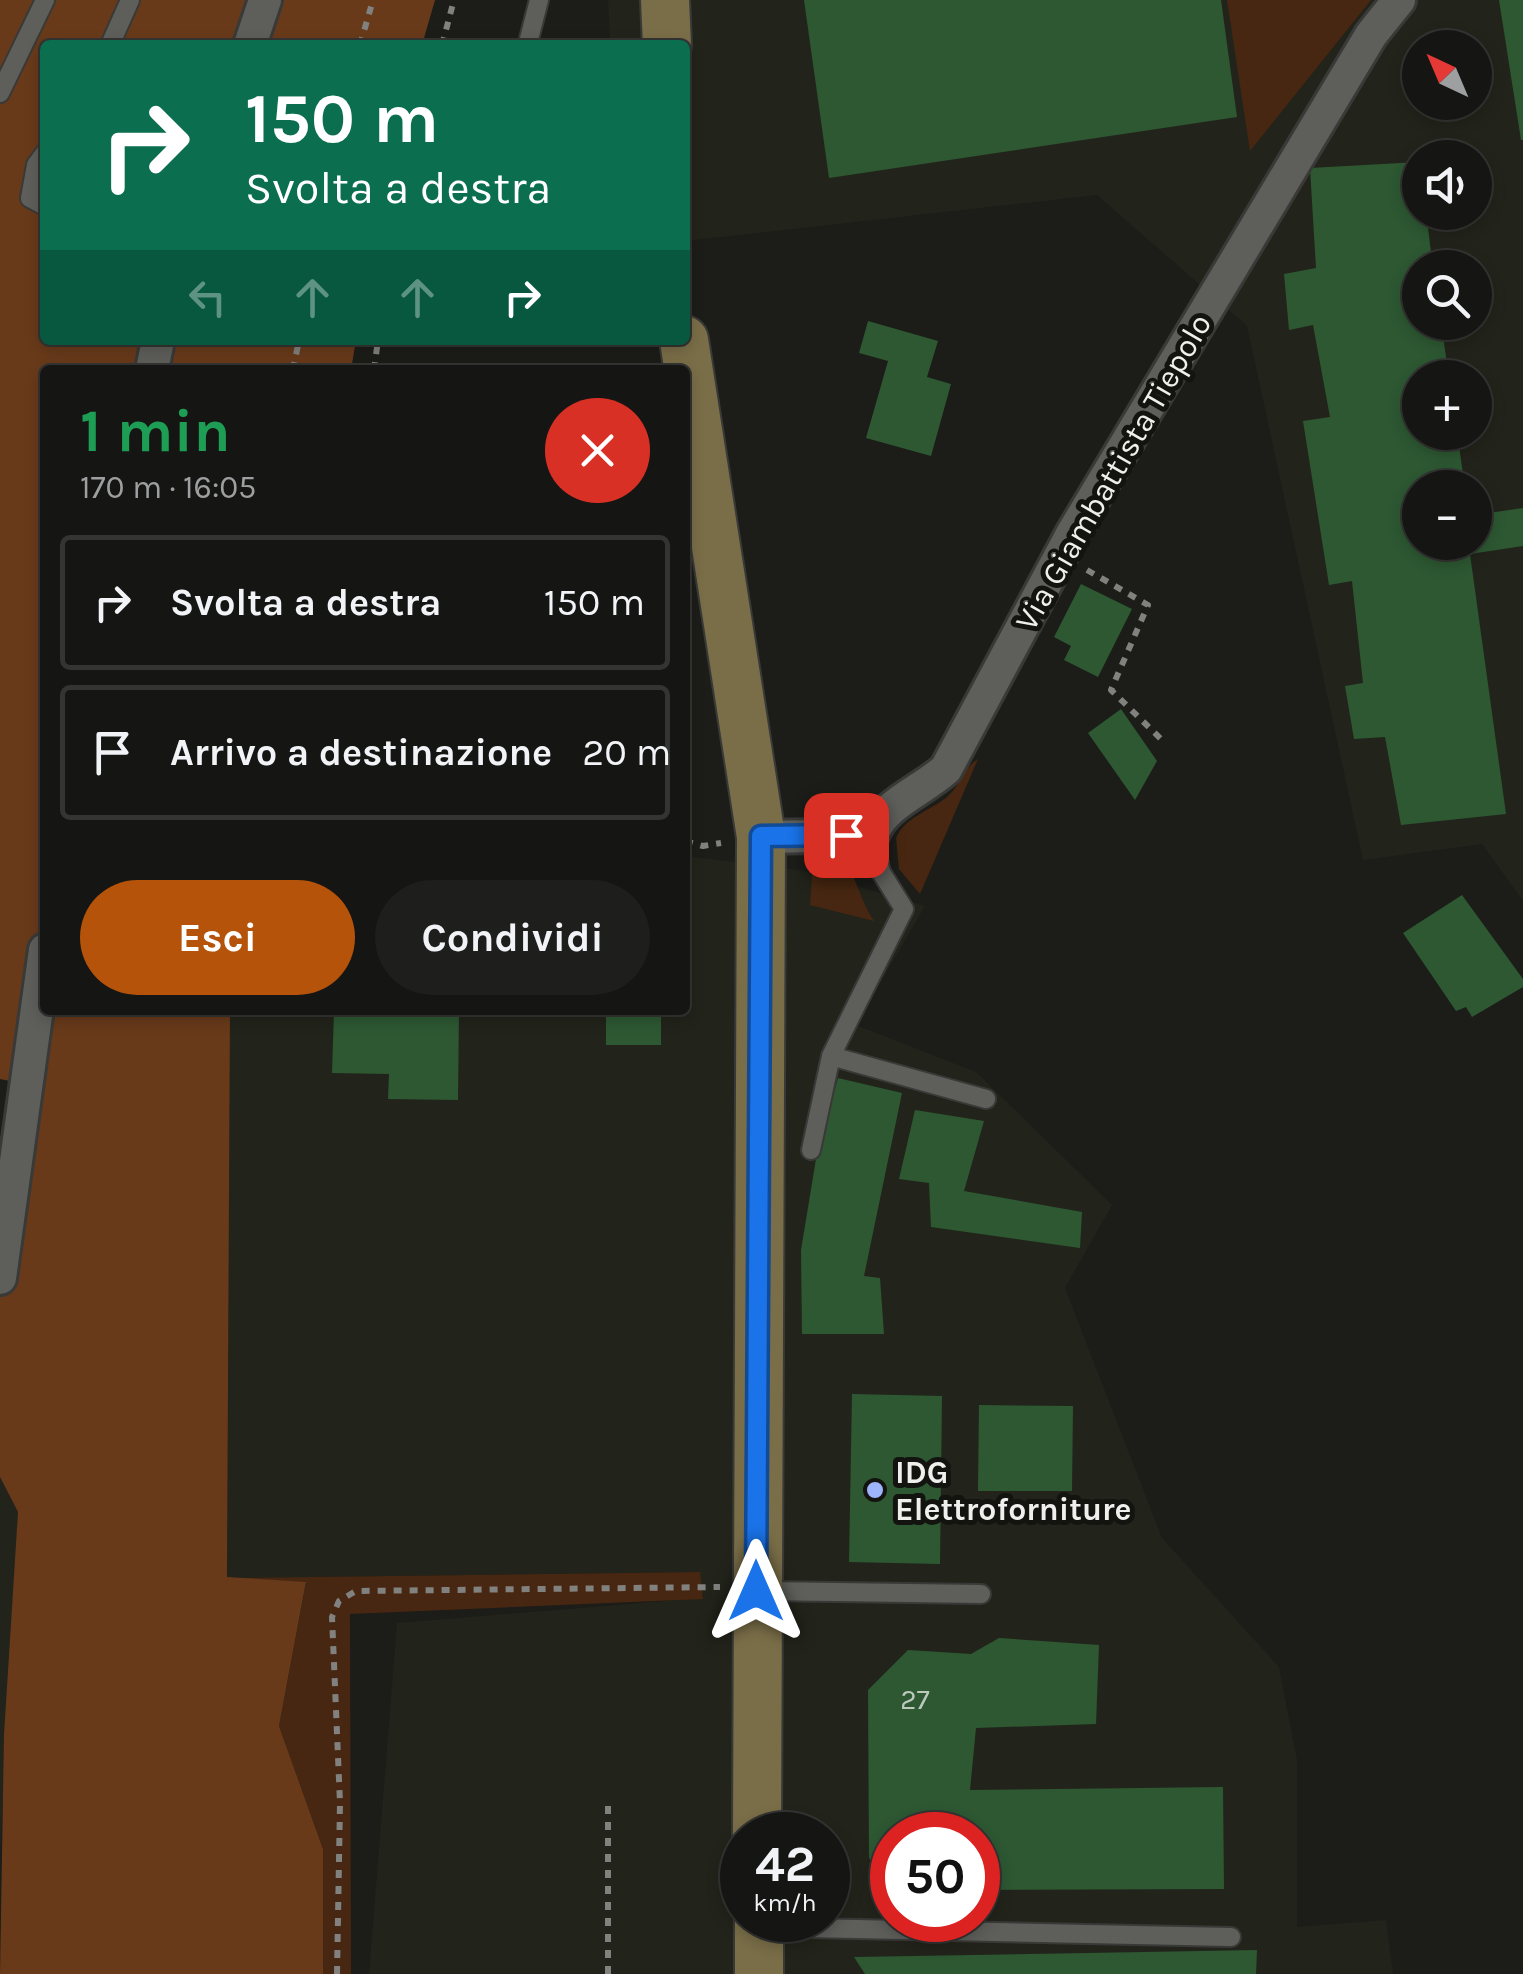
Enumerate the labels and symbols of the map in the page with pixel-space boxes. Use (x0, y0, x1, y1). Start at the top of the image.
north arrow (1402, 30, 1492, 120)
street label: Via Giambattista Tiepolo (1008, 307, 1219, 637)
pin (804, 793, 889, 878)
place label: IDG Elettroforniture (895, 1454, 1131, 1528)
marker: IDG Elettroforniture (864, 1479, 886, 1501)
position arrow (704, 1539, 808, 1643)
house number: 27 (900, 1683, 930, 1716)
speed limit sign: 50 (870, 1812, 1000, 1942)

